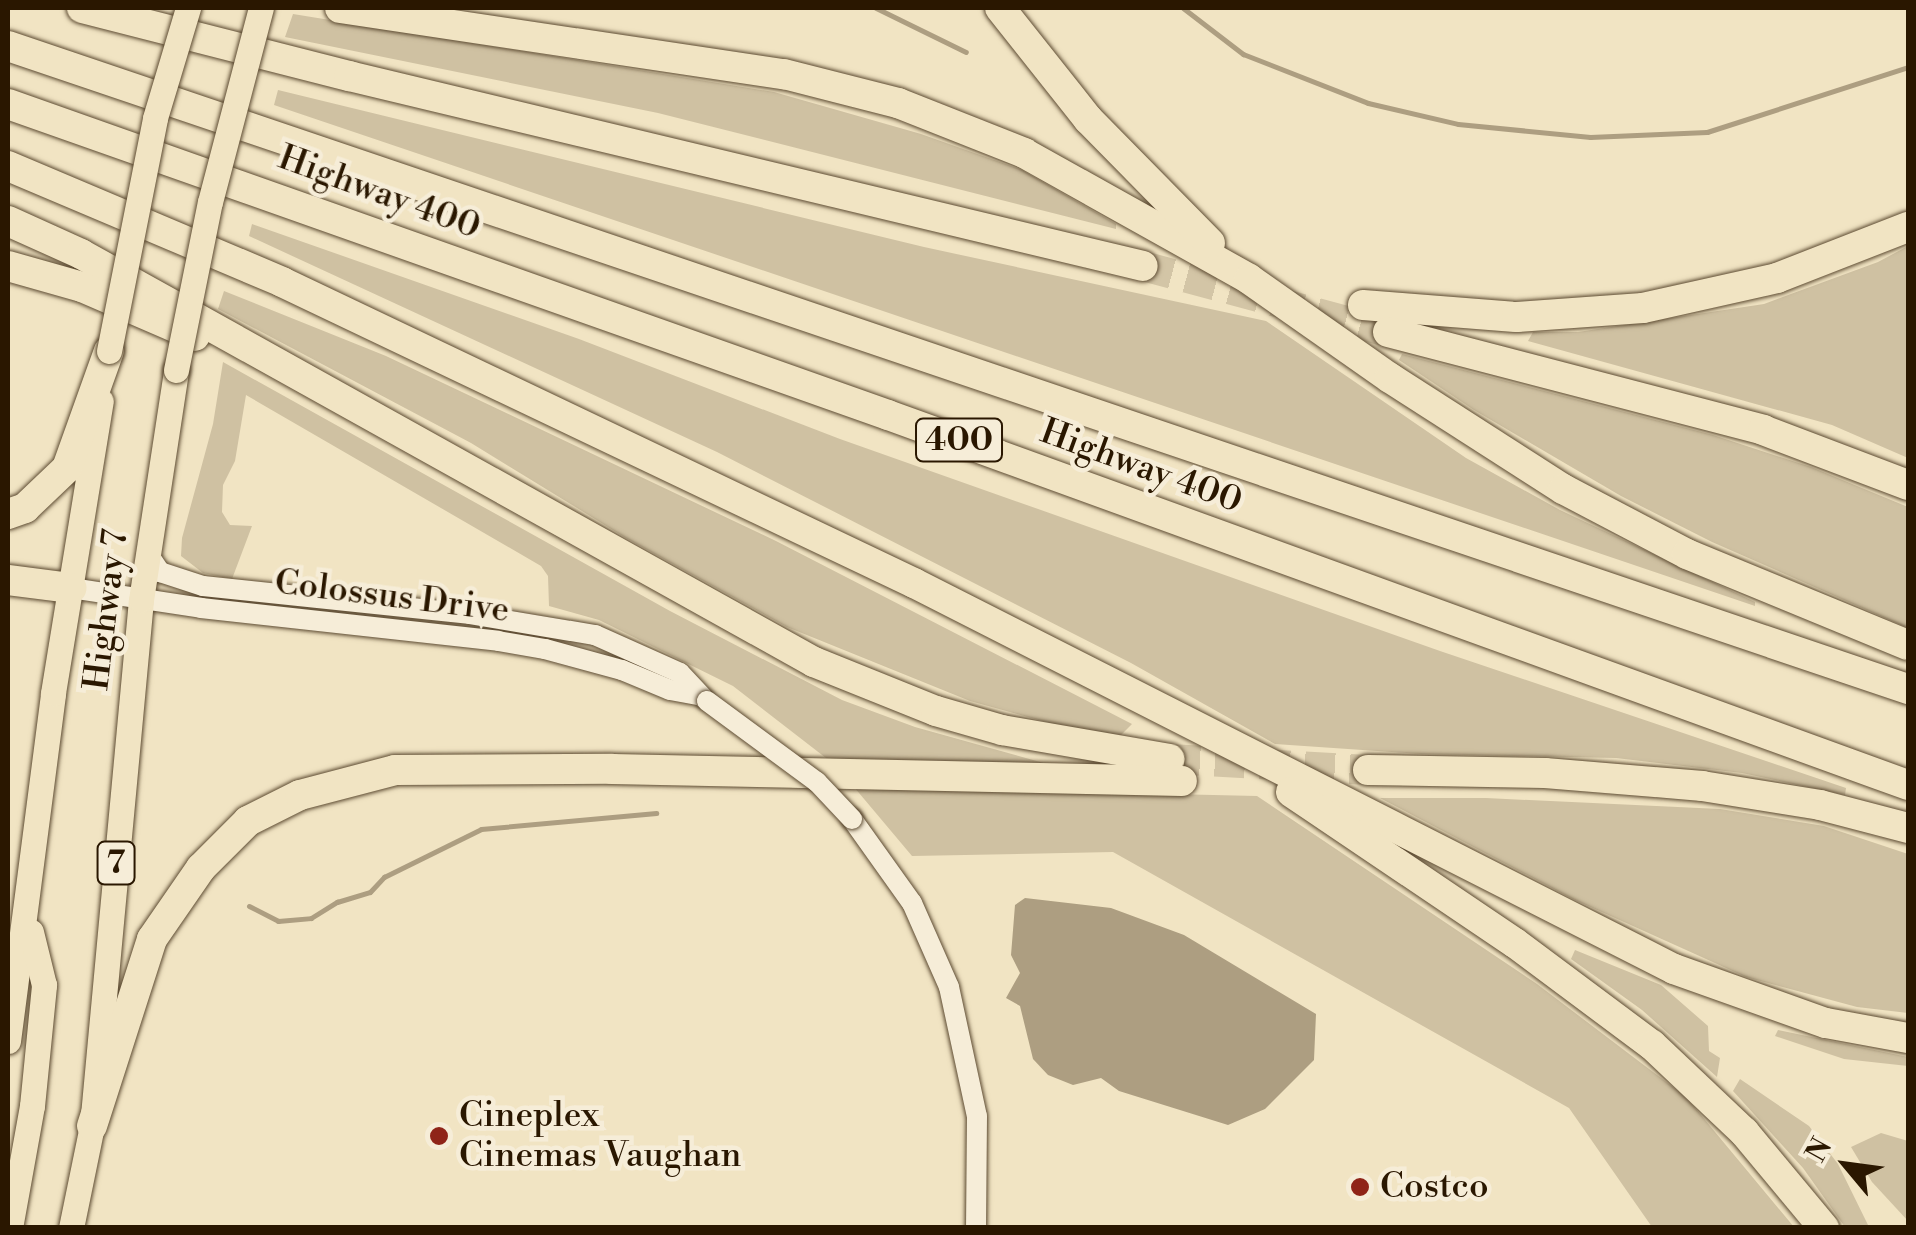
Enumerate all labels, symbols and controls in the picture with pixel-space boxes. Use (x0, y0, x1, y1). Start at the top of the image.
street label: Highway 400 (272, 137, 486, 249)
street label: Highway 400 (1034, 411, 1248, 523)
road number: 400 (914, 413, 1004, 467)
street label: Highway 7 (76, 527, 138, 693)
street label: Colossus Drive (272, 562, 512, 632)
road number: 7 (96, 836, 136, 890)
place label: Cineplex Cinemas Vaughan (459, 1095, 741, 1177)
north arrow (1796, 1115, 1896, 1215)
marker: Cineplex Cinemas Vaughan (428, 1125, 450, 1147)
text: N (1799, 1132, 1840, 1168)
place label: Costco (1380, 1166, 1489, 1208)
marker: Costco (1349, 1176, 1371, 1198)

